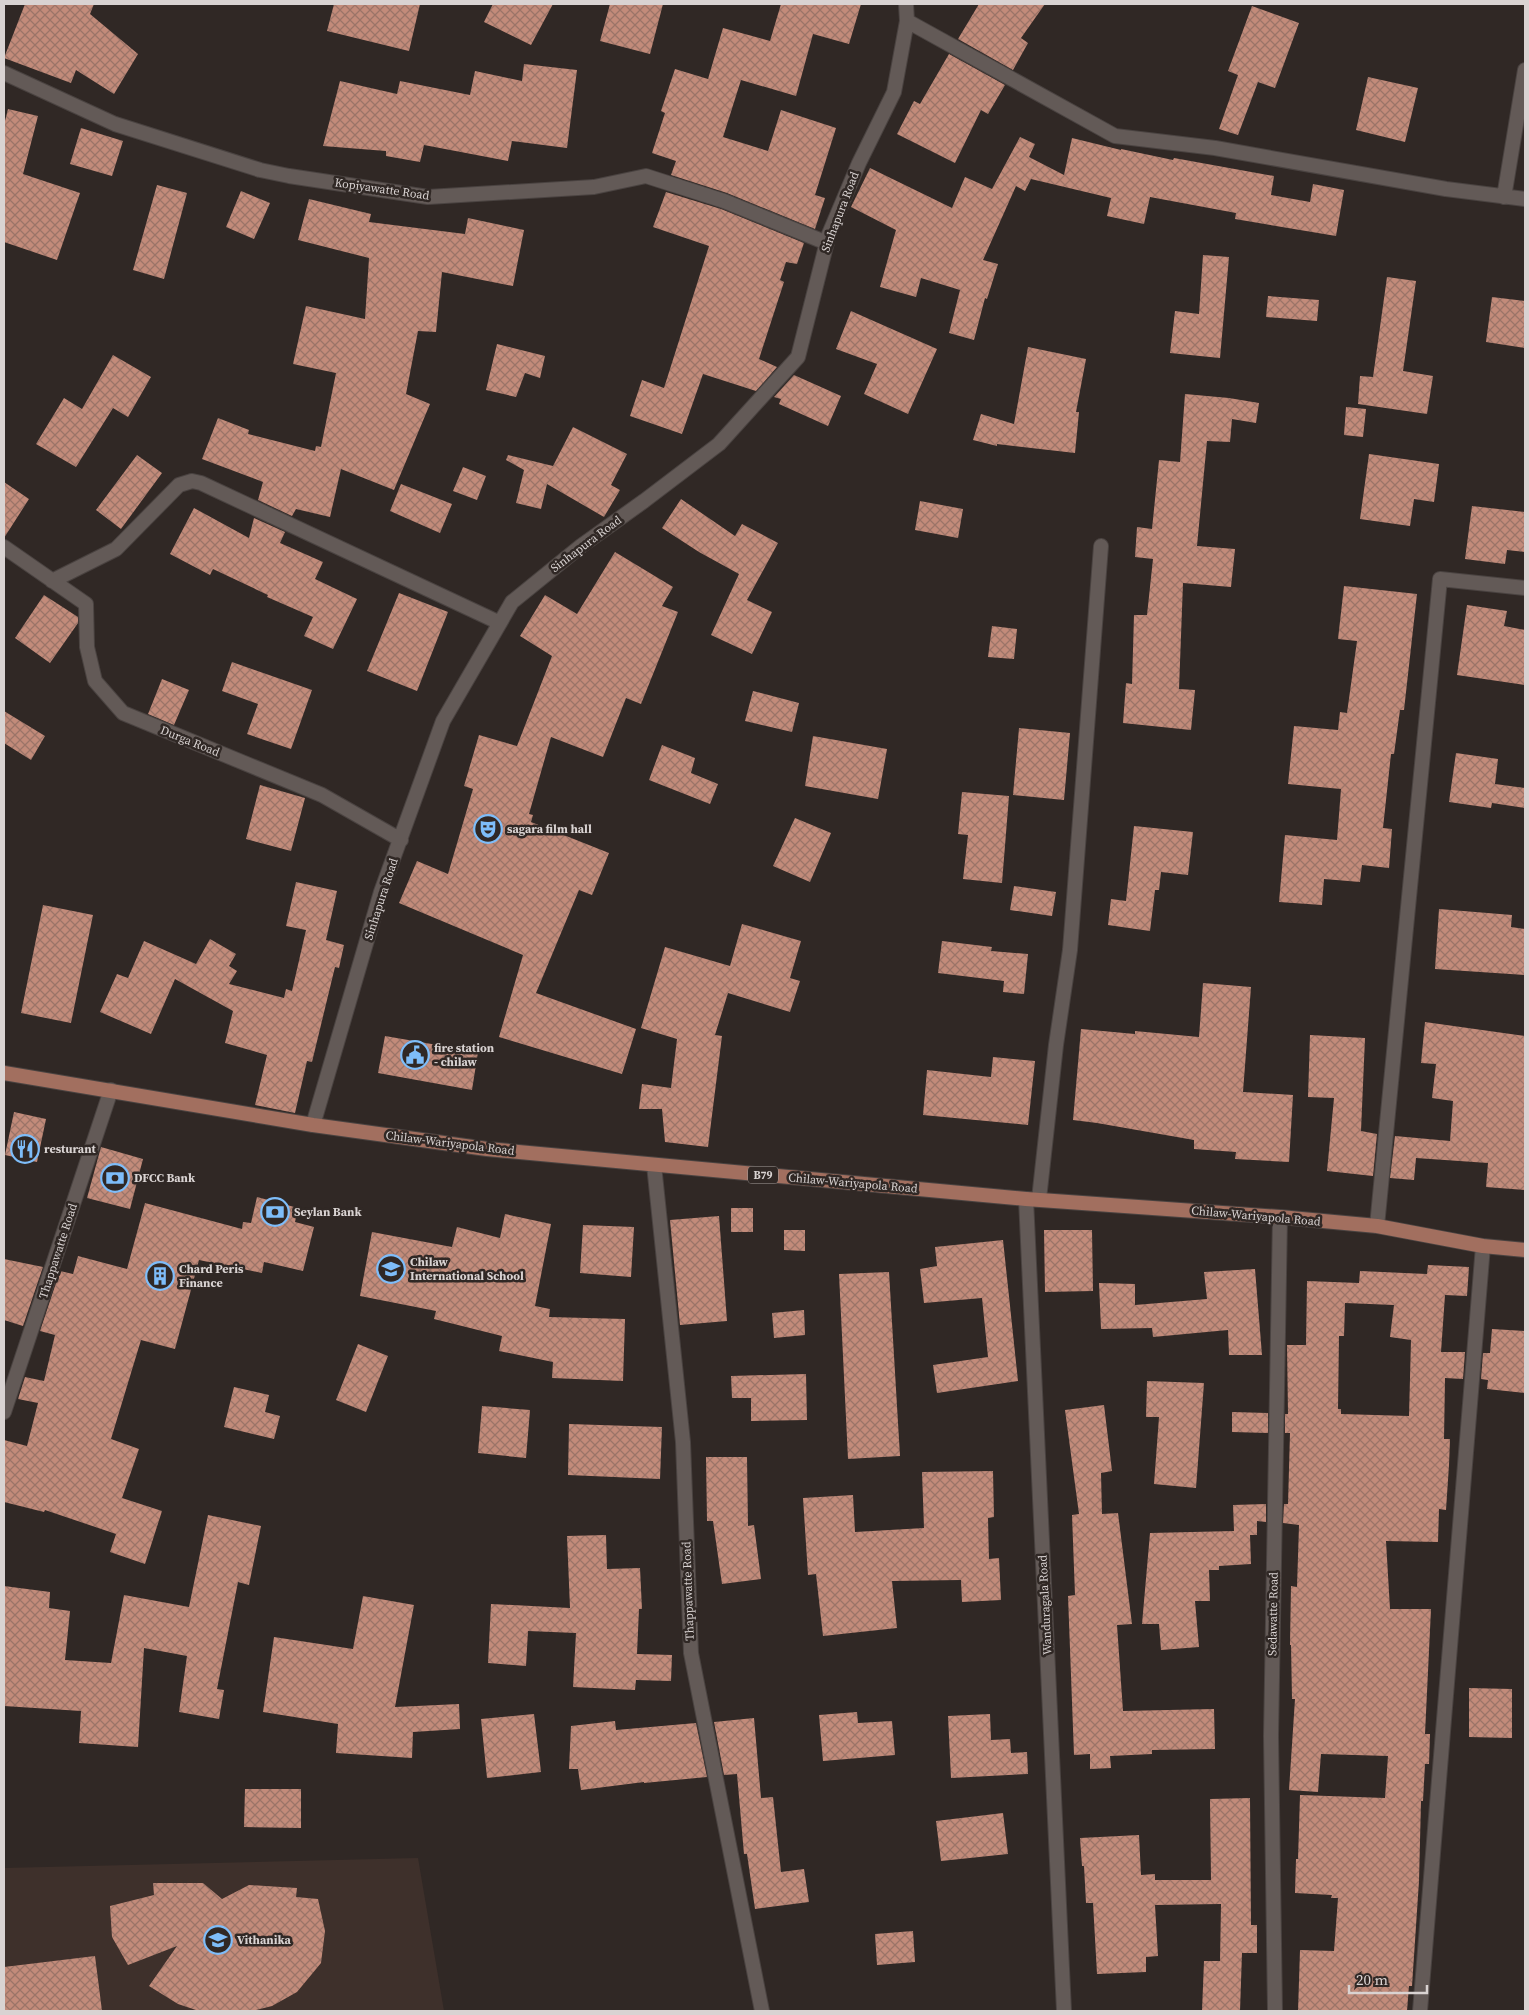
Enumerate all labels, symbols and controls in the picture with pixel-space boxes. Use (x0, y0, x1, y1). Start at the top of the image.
street label: Sinhapura Road (817, 169, 863, 255)
street label: Kopiyawatte Road (334, 174, 431, 204)
street label: Sinhapura Road (547, 512, 625, 576)
street label: Durga Road (158, 722, 222, 760)
theatre icon: sagara film hall (473, 814, 503, 844)
place label: sagara film hall (507, 821, 592, 837)
street label: Sinhapura Road (360, 856, 402, 942)
public building icon: fire station - chilaw (400, 1040, 430, 1070)
place label: fire station - chilaw (434, 1040, 495, 1070)
street label: Chilaw-Wariyapola Road (385, 1127, 516, 1159)
restaurant icon: resturant (10, 1134, 40, 1164)
place label: resturant (44, 1141, 97, 1157)
bank icon: DFCC Bank (100, 1163, 130, 1193)
road number: B79 (748, 1166, 778, 1184)
street label: Chilaw-Wariyapola Road (788, 1169, 918, 1197)
place label: DFCC Bank (134, 1170, 196, 1186)
bank icon: Seylan Bank (260, 1197, 290, 1227)
street label: Thappawatte Road (35, 1201, 81, 1301)
street label: Chilaw-Wariyapola Road (1191, 1202, 1321, 1230)
place label: Seylan Bank (294, 1204, 362, 1220)
school or university icon: Chilaw International School (376, 1254, 406, 1284)
place label: Chilaw International School (410, 1254, 524, 1284)
building icon: Chard Peris Finance (145, 1261, 175, 1291)
place label: Chard Peris Finance (179, 1261, 244, 1291)
street label: Thappawatte Road (678, 1541, 698, 1641)
street label: Wanduragala Road (1034, 1554, 1056, 1655)
street label: Sedawatte Road (1264, 1572, 1282, 1656)
school or university icon: Vithanika (203, 1925, 233, 1955)
place label: Vithanika (237, 1932, 292, 1948)
scale bar (1349, 1962, 1426, 1994)
text: 20 m (1356, 1969, 1388, 1990)

